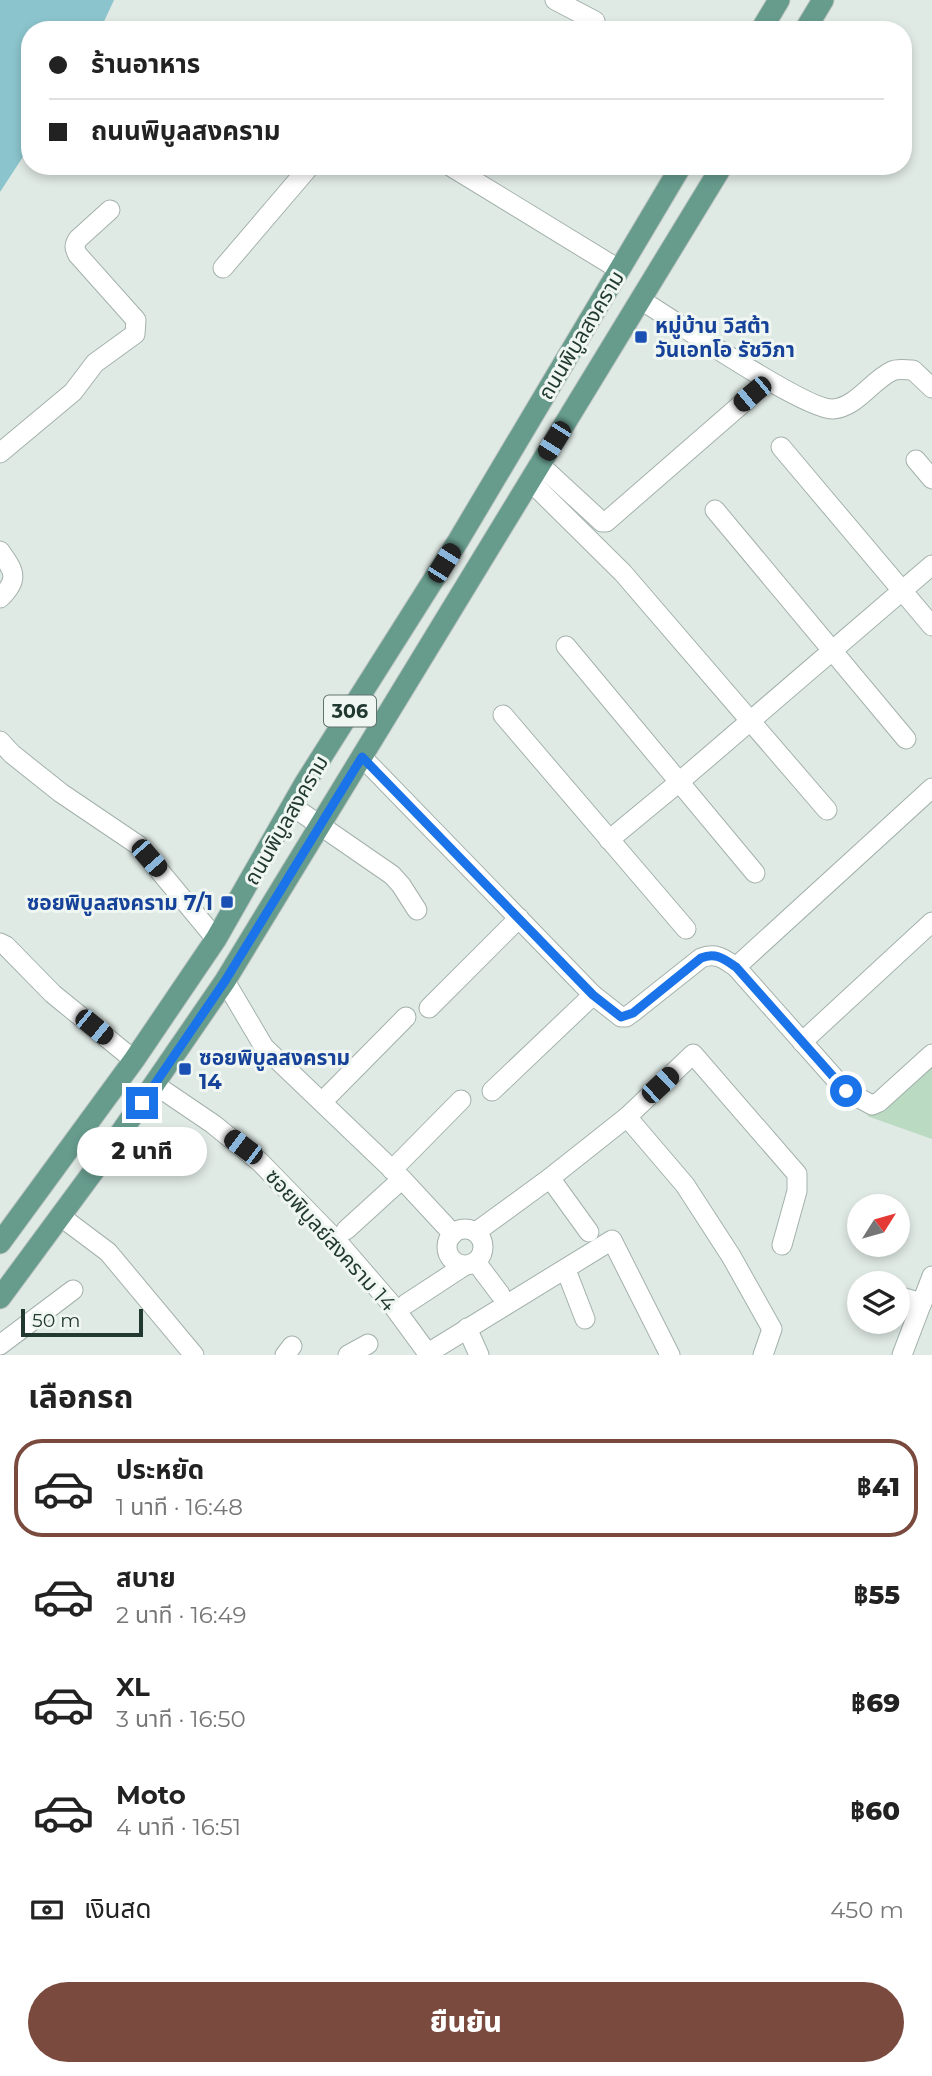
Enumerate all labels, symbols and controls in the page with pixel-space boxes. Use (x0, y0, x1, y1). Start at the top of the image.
text: ร้านอาหาร (91, 48, 200, 80)
text: ถนนพิบูลสงคราม (91, 115, 281, 147)
street label: ถนนพิบูลสงคราม (533, 266, 630, 404)
place label: หมู่บ้าน วิสต้า วันเอทโอ รัชวิภา (655, 313, 795, 362)
marker: หมู่บ้าน วิสต้า วันเอทโอ รัชวิภา (633, 329, 649, 345)
car (730, 372, 775, 416)
car (534, 418, 575, 464)
car (424, 540, 465, 586)
road number: 306 (324, 696, 376, 726)
street label: ถนนพิบูลสงคราม (239, 751, 334, 890)
car (128, 835, 171, 881)
place label: ซอยพิบูลสงคราม 7/1 (27, 890, 213, 916)
marker: ซอยพิบูลสงคราม 7/1 (219, 894, 235, 910)
car (72, 1006, 117, 1048)
place label: ซอยพิบูลสงคราม 14 (199, 1045, 350, 1094)
marker: ซอยพิบูลสงคราม 14 (177, 1061, 193, 1077)
car (638, 1063, 683, 1107)
route start (830, 1075, 862, 1107)
route end (126, 1087, 158, 1119)
car (220, 1126, 267, 1168)
callout: 2 นาที (77, 1128, 207, 1176)
text: 2 นาที (112, 1137, 172, 1165)
street label: ซอยพิบูลย์สงคราม 14 (260, 1164, 402, 1317)
north arrow (847, 1194, 910, 1256)
map controls (847, 1194, 910, 1334)
button: layers (847, 1271, 910, 1334)
scale bar (21, 1306, 144, 1338)
text: 50 m (32, 1309, 80, 1332)
text: เลือกรถ (28, 1377, 133, 1416)
text: ประหยัด (116, 1454, 204, 1486)
icon: car (32, 1457, 95, 1520)
text: ฿41 (857, 1471, 900, 1503)
text: 1 นาที · 16:48 (116, 1493, 243, 1521)
text: สบาย (116, 1562, 176, 1594)
icon: car (32, 1565, 95, 1628)
text: ฿55 (853, 1579, 900, 1611)
text: 2 นาที · 16:49 (116, 1601, 247, 1629)
text: XL (116, 1671, 150, 1703)
icon: car (32, 1673, 95, 1736)
text: ฿69 (851, 1687, 900, 1719)
text: 3 นาที · 16:50 (116, 1705, 246, 1733)
text: Moto (116, 1779, 186, 1811)
icon: car (32, 1781, 95, 1844)
text: ฿60 (850, 1795, 900, 1827)
text: 4 นาที · 16:51 (116, 1813, 241, 1841)
icon: cash (28, 1891, 66, 1929)
text: เงินสด (84, 1893, 151, 1925)
text: 450 m (830, 1896, 904, 1924)
button: ยืนยัน (28, 1982, 904, 2062)

